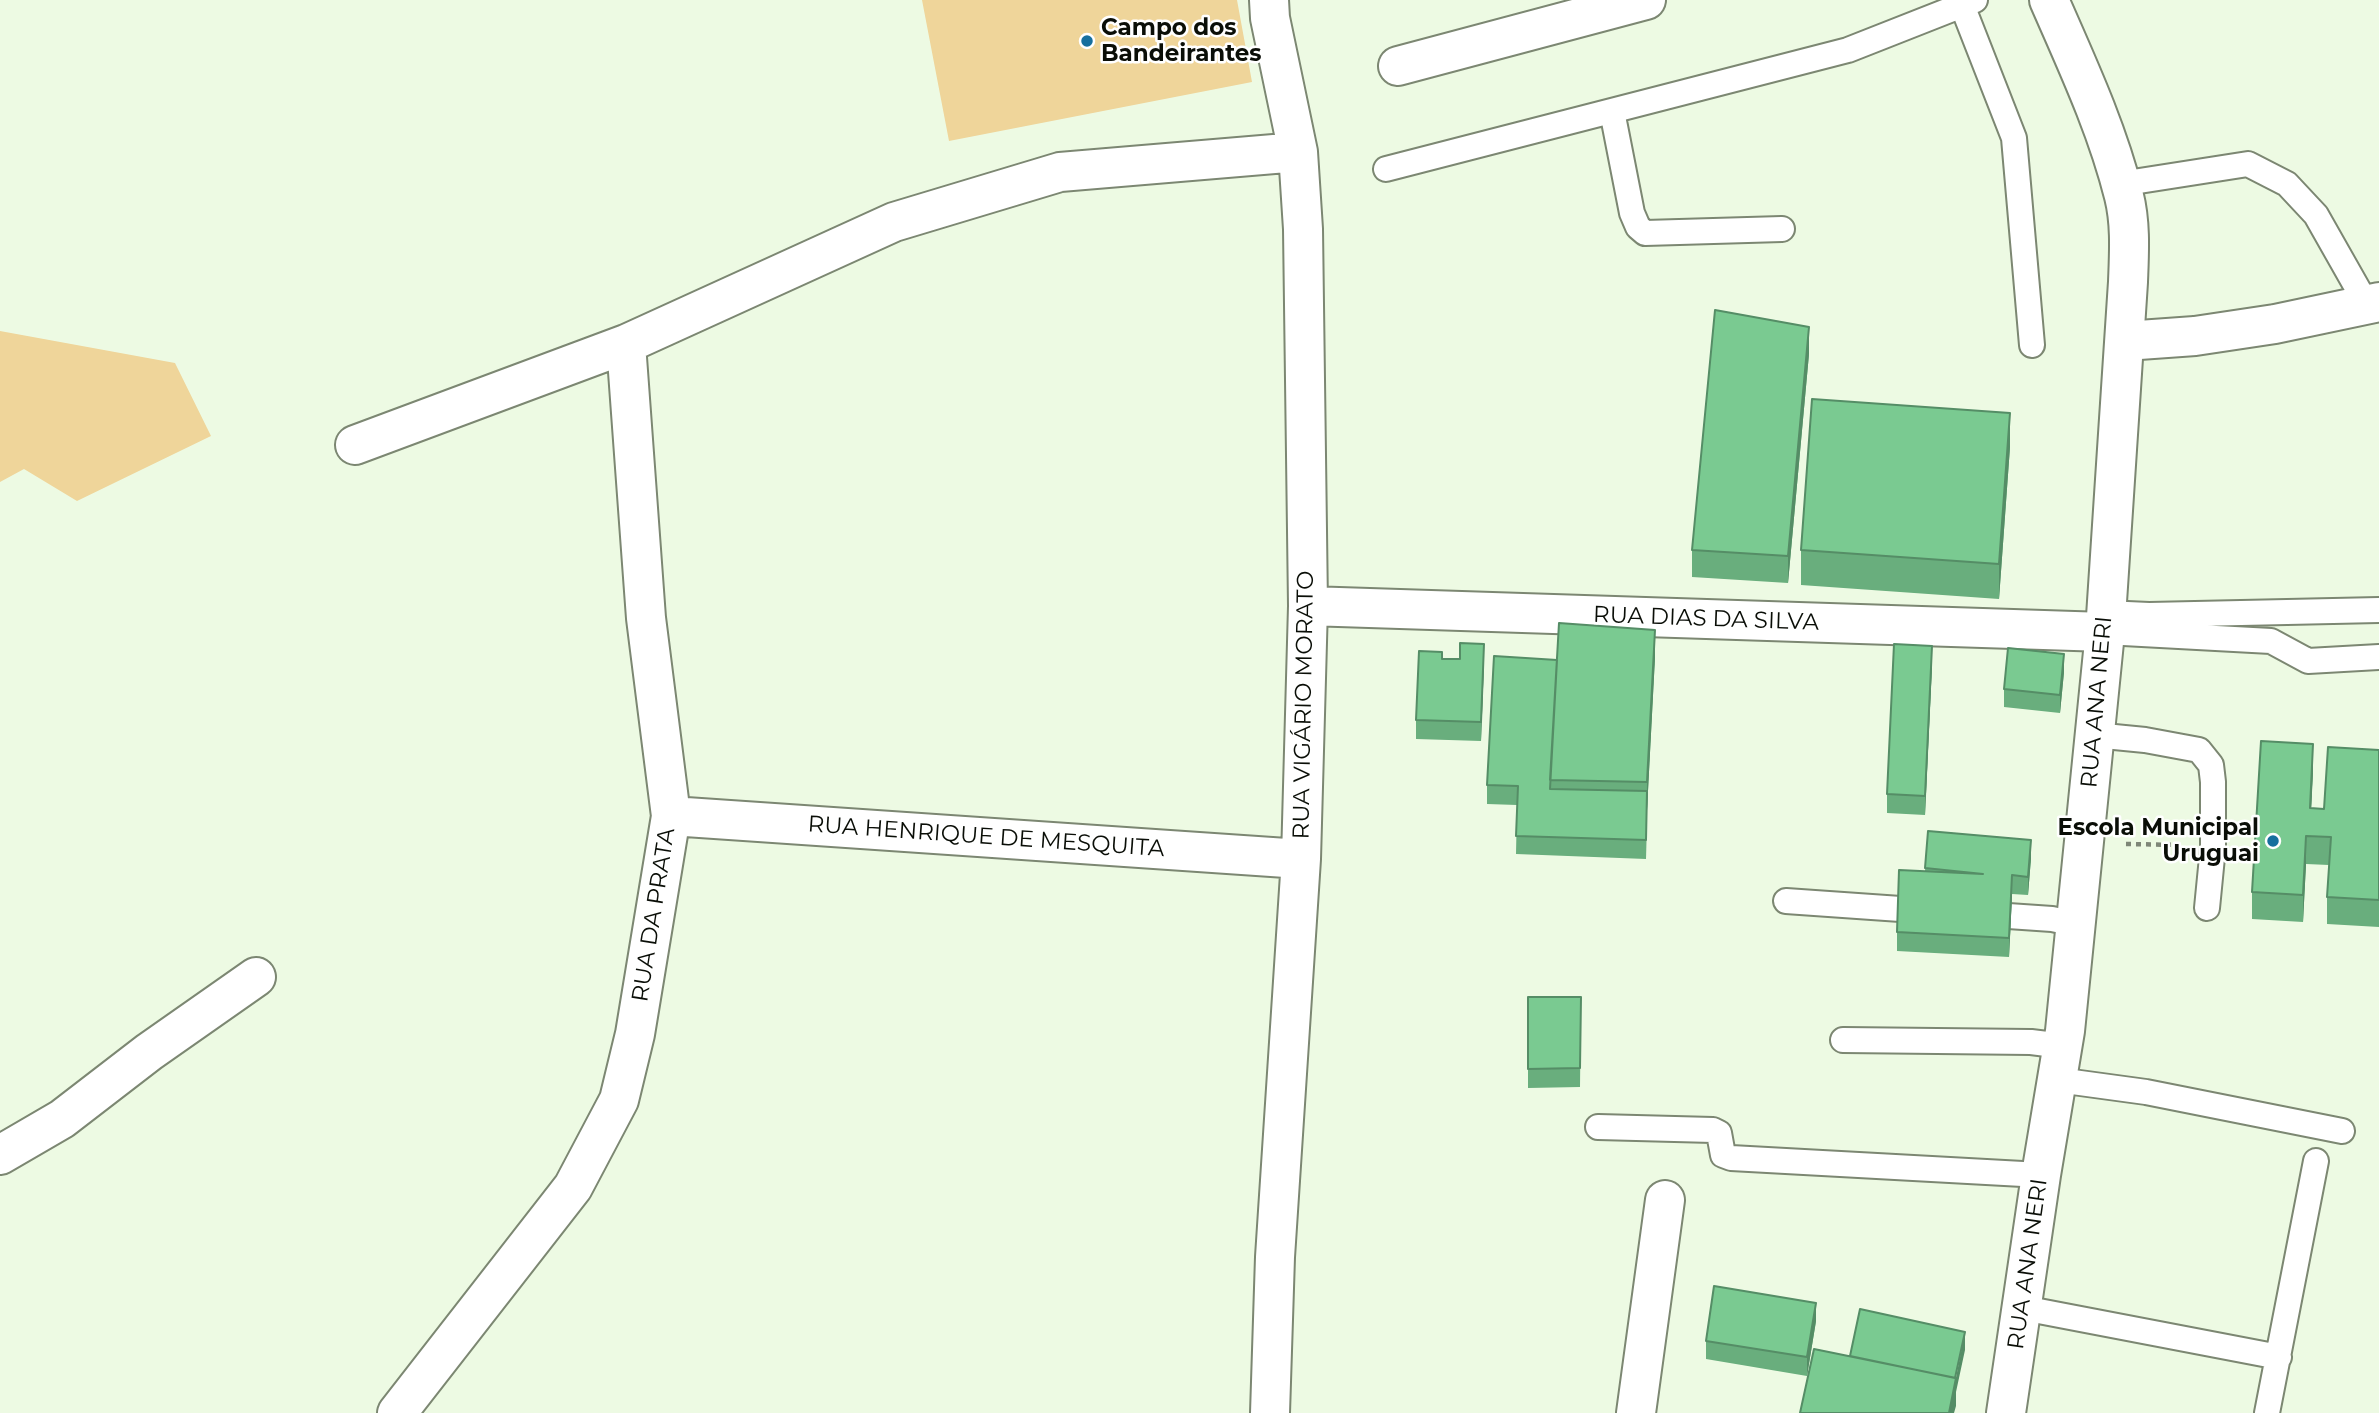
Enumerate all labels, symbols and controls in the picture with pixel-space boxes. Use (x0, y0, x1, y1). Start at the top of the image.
place label: Campo dos Bandeirantes (1101, 14, 1262, 68)
marker: Campo dos Bandeirantes (1079, 33, 1095, 49)
street label: RUA VIGÁRIO MORATO (1288, 570, 1320, 840)
street label: RUA DIAS DA SILVA (1593, 601, 1819, 637)
street label: RUA ANA NERI (2076, 615, 2118, 789)
street label: RUA HENRIQUE DE MESQUITA (807, 811, 1165, 863)
place label: Escola Municipal Uruguai (2058, 814, 2259, 868)
street label: RUA DA PRATA (627, 826, 681, 1004)
marker: Escola Municipal Uruguai (2265, 833, 2281, 849)
street label: RUA ANA NERI (2002, 1177, 2054, 1351)

